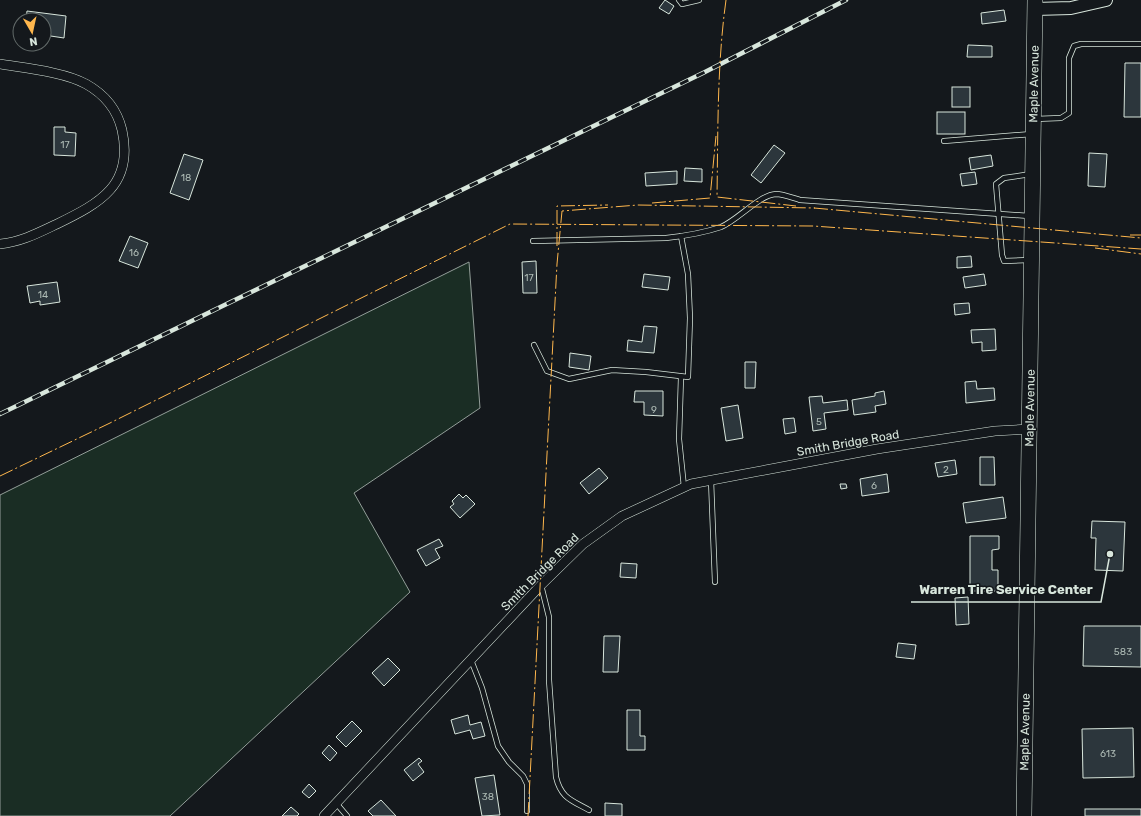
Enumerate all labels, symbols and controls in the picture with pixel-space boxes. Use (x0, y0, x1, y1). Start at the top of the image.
north arrow (12, 12, 52, 52)
text: N (28, 34, 38, 48)
street label: Maple Avenue (1026, 45, 1042, 123)
house number: 17 (60, 139, 70, 151)
house number: 18 (181, 172, 191, 184)
house number: 16 (129, 247, 139, 259)
house number: 17 (524, 272, 534, 284)
house number: 14 (38, 289, 48, 301)
street label: Maple Avenue (1022, 369, 1038, 447)
house number: 9 (651, 404, 657, 416)
house number: 5 (816, 416, 822, 428)
street label: Smith Bridge Road (796, 427, 900, 459)
house number: 2 (943, 464, 949, 476)
house number: 6 (871, 480, 877, 492)
street label: Smith Bridge Road (498, 530, 582, 614)
callout: Warren Tire Service Center (911, 577, 1101, 602)
text: Warren Tire Service Center (919, 582, 1093, 597)
house number: 583 (1114, 646, 1132, 658)
street label: Maple Avenue (1017, 693, 1033, 771)
house number: 613 (1100, 748, 1116, 760)
house number: 38 (482, 791, 494, 803)

